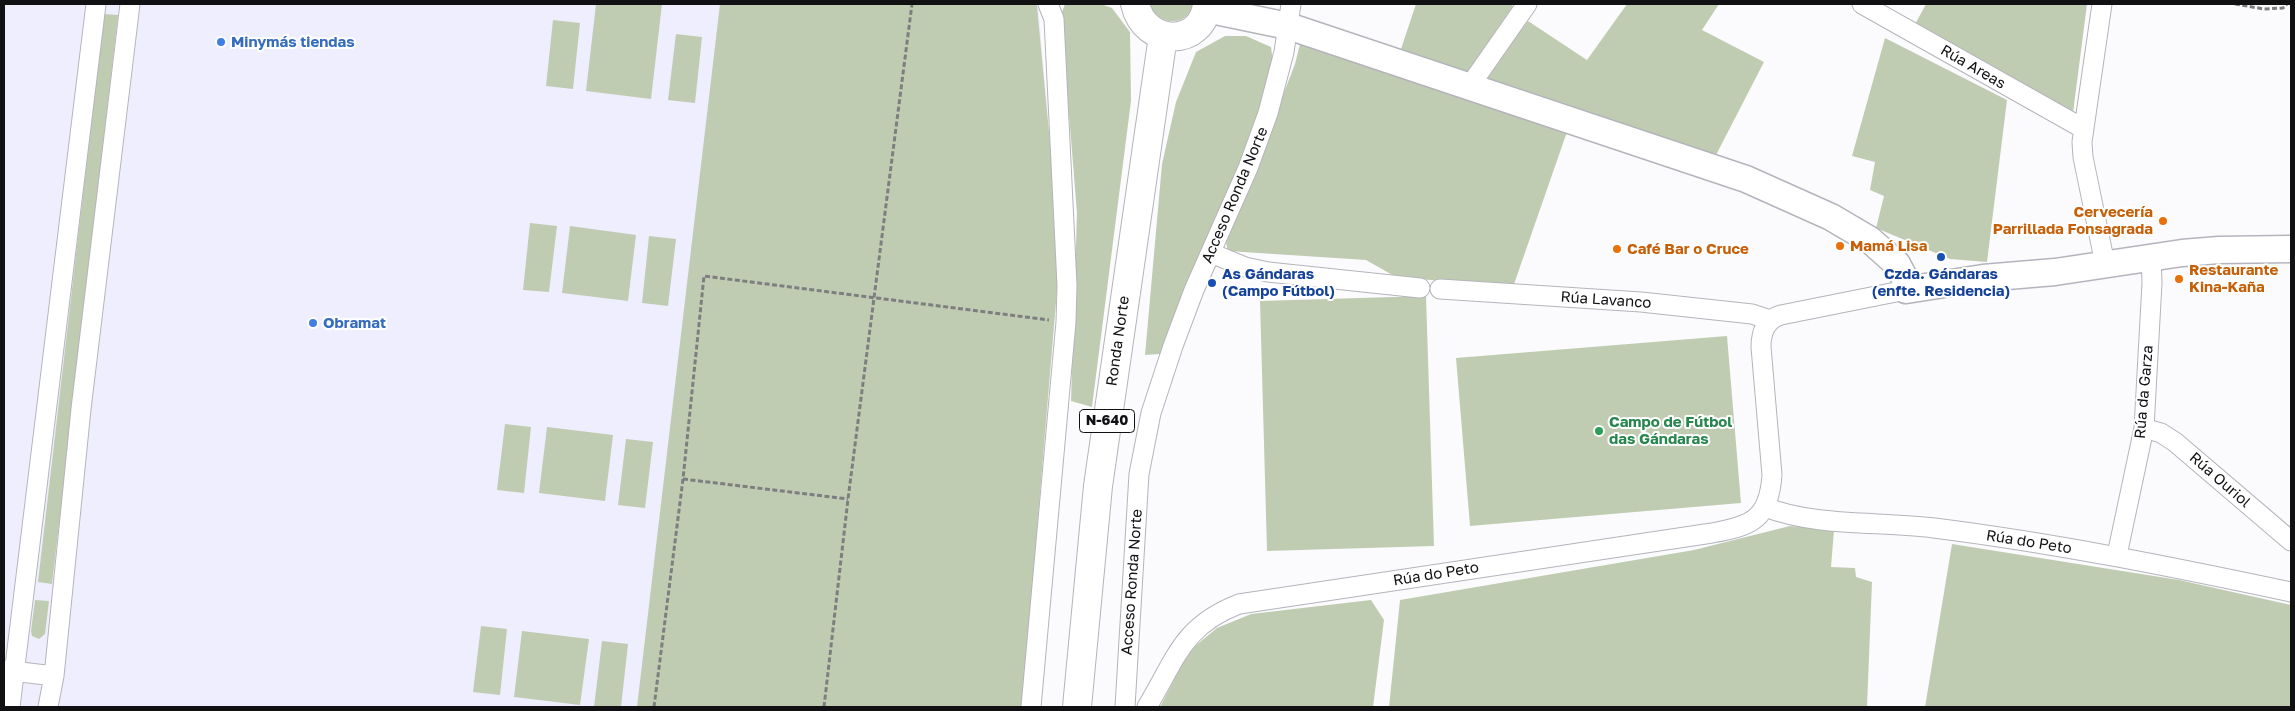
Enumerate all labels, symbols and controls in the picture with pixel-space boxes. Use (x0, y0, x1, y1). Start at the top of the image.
place label: Minymás tiendas (231, 33, 355, 51)
marker: Minymás tiendas (215, 36, 227, 48)
street label: Rúa Areas (1937, 41, 2009, 93)
street label: Acceso Ronda Norte (1198, 124, 1272, 266)
place label: Cervecería Parrillada Fonsagrada (1993, 203, 2153, 238)
marker: Cervecería Parrillada Fonsagrada (2157, 215, 2169, 227)
place label: Mamá Lisa (1850, 237, 1927, 255)
place label: Café Bar o Cruce (1627, 240, 1749, 258)
marker: Mamá Lisa (1834, 240, 1846, 252)
marker: Café Bar o Cruce (1611, 243, 1623, 255)
marker: Czda. Gándaras (enfte. Residencia) (1935, 251, 1947, 263)
place label: Restaurante Kina-Kaña (2189, 261, 2278, 296)
place label: As Gándaras (Campo Fútbol) (1222, 265, 1335, 300)
place label: Czda. Gándaras (enfte. Residencia) (1872, 265, 2010, 300)
marker: Restaurante Kina-Kaña (2173, 273, 2185, 285)
marker: As Gándaras (Campo Fútbol) (1206, 277, 1218, 289)
street label: Rúa Lavanco (1560, 288, 1652, 312)
street label: Ronda Norte (1103, 295, 1133, 387)
place label: Obramat (323, 314, 386, 332)
marker: Obramat (307, 317, 319, 329)
street label: Rúa da Garza (2131, 344, 2157, 440)
road number: N-640 (1080, 410, 1134, 432)
place label: Campo de Fútbol das Gándaras (1609, 413, 1732, 448)
marker: Campo de Fútbol das Gándaras (1593, 425, 1605, 437)
street label: Rúa Ouriol (2186, 449, 2254, 511)
street label: Acceso Ronda Norte (1118, 508, 1146, 656)
street label: Rúa do Peto (1985, 526, 2073, 558)
street label: Rúa do Peto (1392, 558, 1480, 590)

